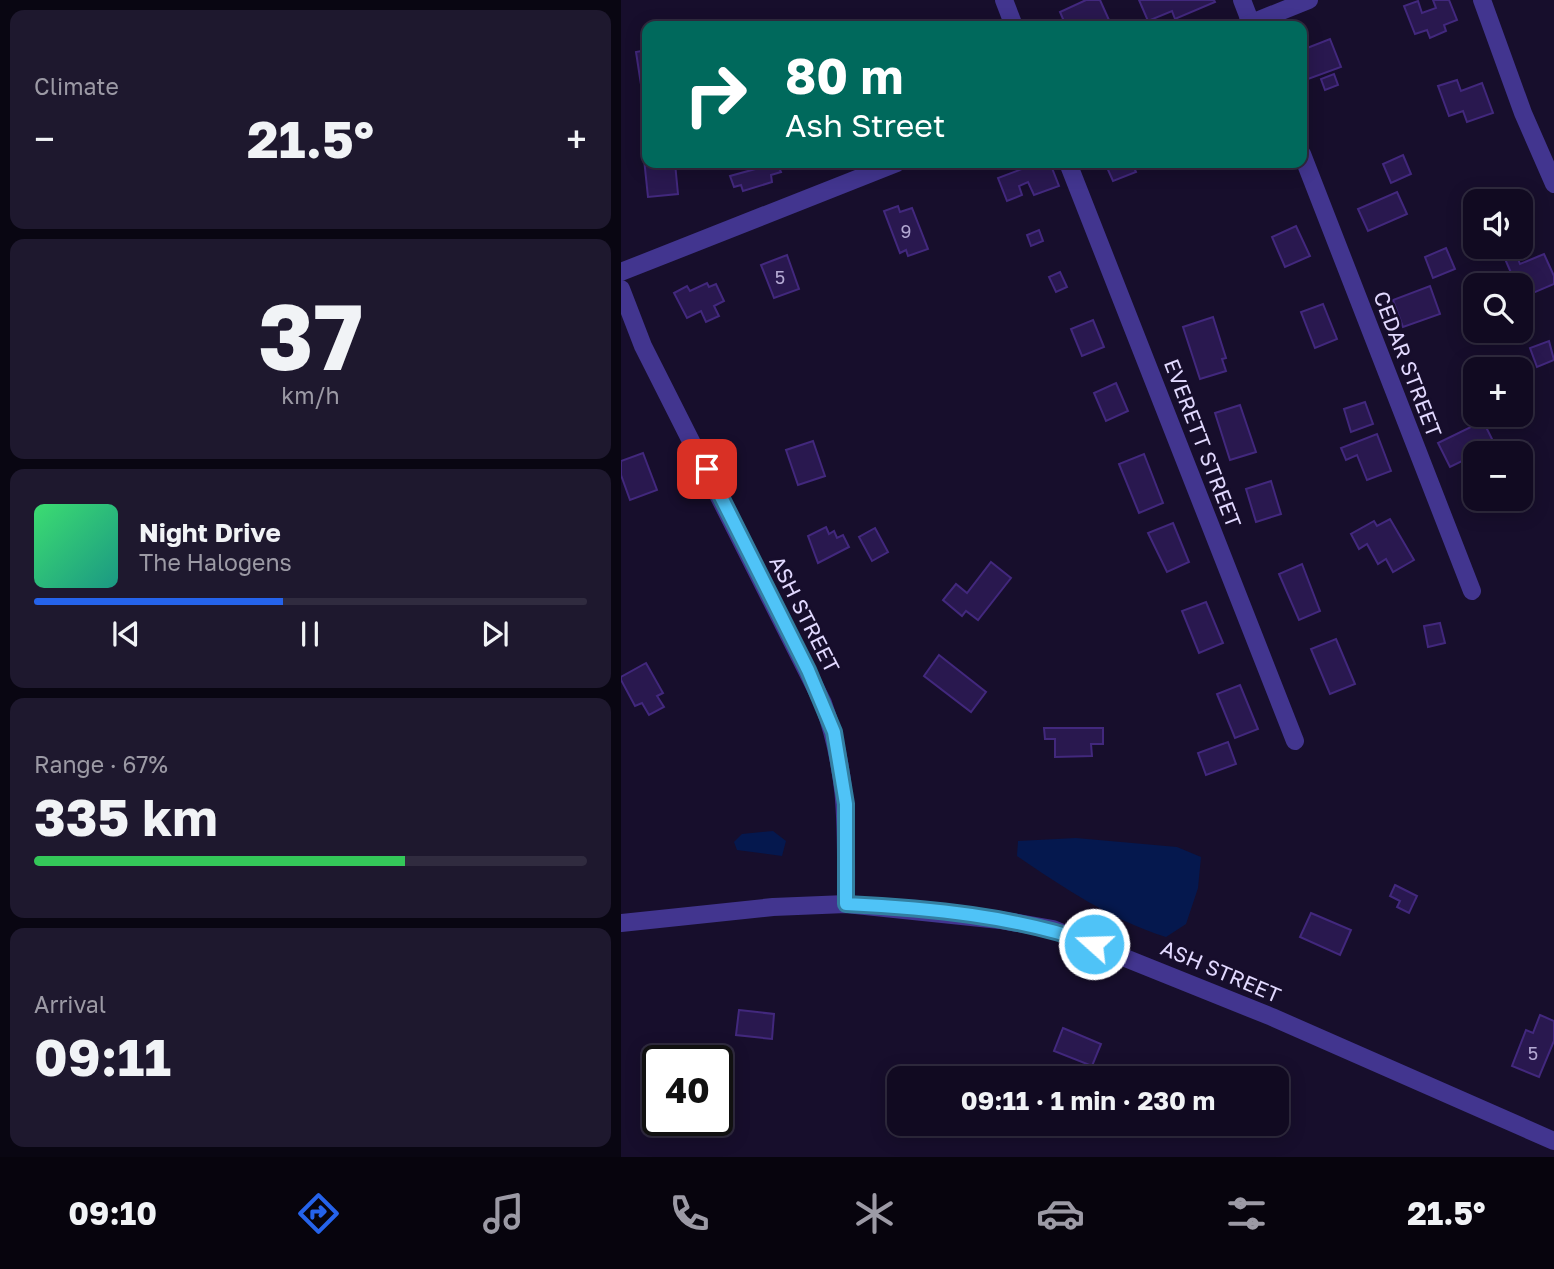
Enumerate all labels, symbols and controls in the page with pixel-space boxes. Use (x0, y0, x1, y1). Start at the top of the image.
text: 80 m (785, 46, 903, 105)
icon: right (670, 49, 761, 140)
text: Climate (34, 72, 119, 100)
text: Ash Street (785, 106, 946, 144)
text: 21.5° (247, 107, 374, 169)
text: − (34, 116, 55, 161)
text: + (566, 116, 587, 161)
map controls (1463, 189, 1533, 511)
button: sound (1463, 189, 1533, 259)
house number: 9 (901, 220, 911, 242)
house number: 5 (775, 266, 785, 288)
button: search (1463, 273, 1533, 343)
text: 37 (258, 281, 363, 390)
street label: CEDAR STREET (1368, 287, 1448, 441)
street label: EVERETT STREET (1159, 355, 1247, 531)
button: + (1463, 357, 1533, 427)
text: km/h (281, 381, 340, 409)
pin (677, 439, 737, 499)
button: − (1463, 441, 1533, 511)
icon: arrive (688, 450, 726, 488)
text: Night Drive (139, 517, 281, 548)
text: The Halogens (139, 548, 292, 576)
street label: ASH STREET (764, 551, 846, 677)
icon: previous (107, 615, 145, 653)
icon: pause (291, 615, 329, 653)
icon: next (476, 615, 514, 653)
text: Range · 67% (34, 750, 168, 778)
text: 335 km (34, 785, 218, 847)
position arrow (1057, 907, 1131, 981)
street label: ASH STREET (1157, 934, 1285, 1008)
text: Arrival (34, 990, 106, 1018)
text: 09:11 (34, 1025, 171, 1087)
house number: 5 (1528, 1042, 1538, 1064)
speed limit sign: 40 (642, 1045, 733, 1136)
text: 09:11 · 1 min · 230 m (961, 1085, 1215, 1116)
icon: directions (294, 1189, 343, 1238)
icon: music (479, 1189, 528, 1238)
icon: phone (665, 1189, 714, 1238)
icon: climate (850, 1189, 899, 1238)
icon: car (1036, 1189, 1085, 1238)
icon: filters (1222, 1189, 1271, 1238)
text: 09:10 (68, 1194, 157, 1232)
text: 21.5° (1407, 1194, 1486, 1232)

